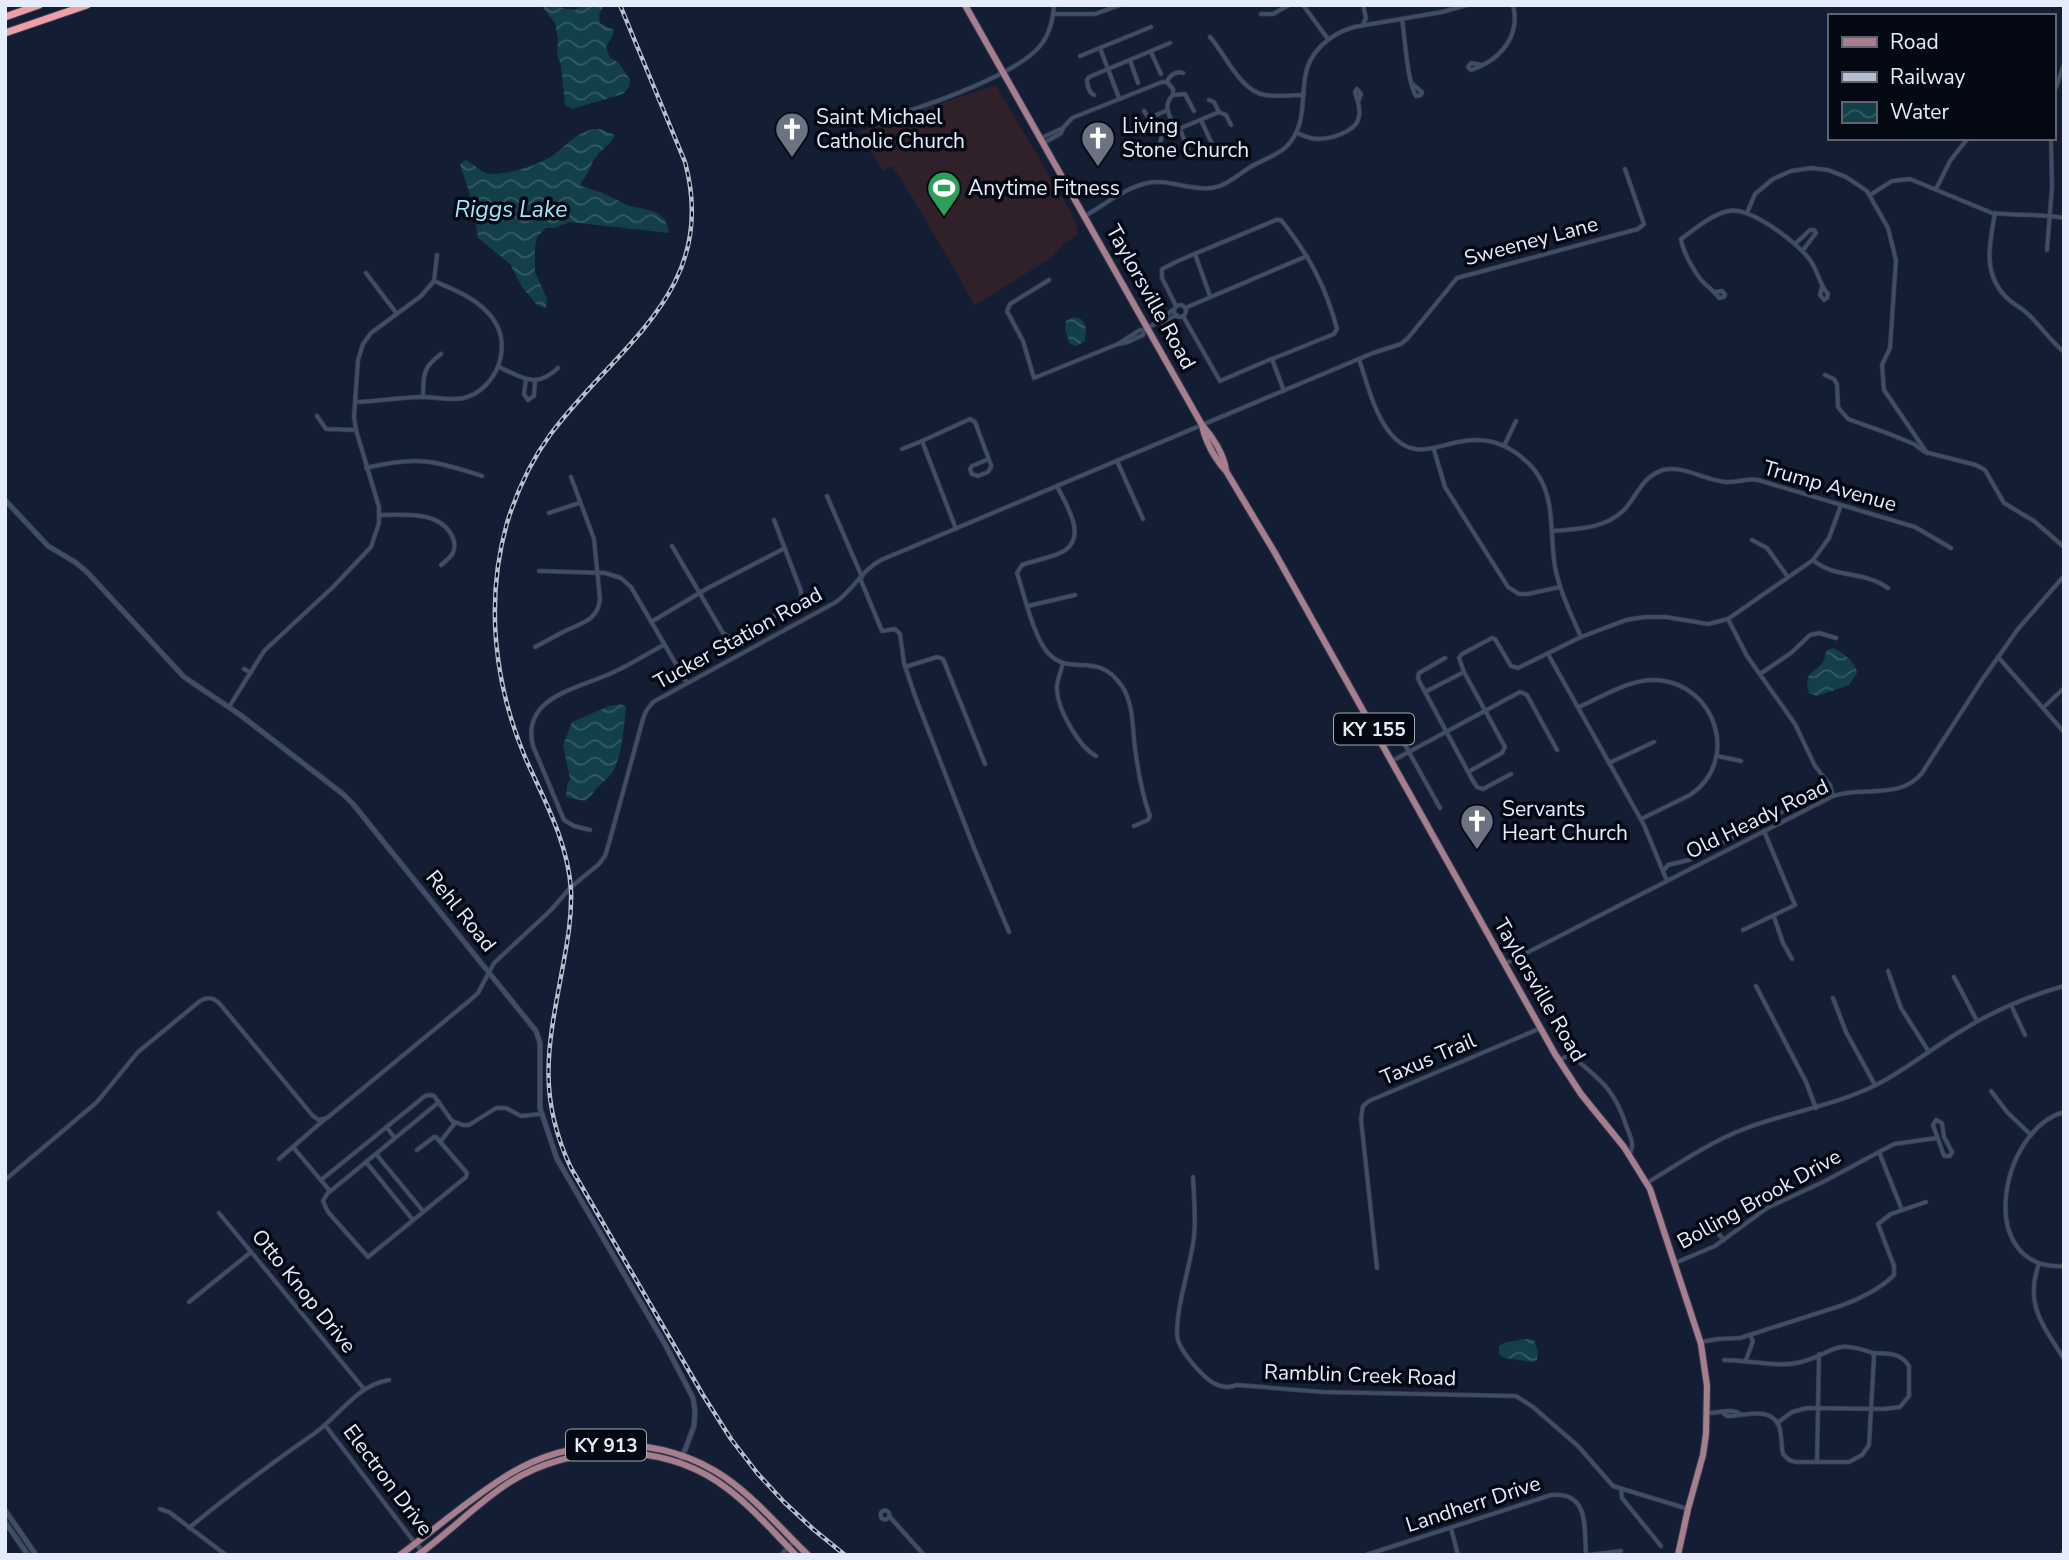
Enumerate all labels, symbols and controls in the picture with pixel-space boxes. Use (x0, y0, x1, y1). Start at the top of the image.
legend (1828, 14, 2055, 140)
text: Road (1890, 28, 1939, 56)
text: Railway (1890, 63, 1965, 91)
text: Water (1890, 98, 1949, 126)
place label: Saint Michael Catholic Church (816, 103, 965, 155)
church icon: Saint Michael Catholic Church (773, 110, 811, 159)
place label: Living Stone Church (1122, 112, 1249, 164)
church icon: Living Stone Church (1079, 119, 1117, 168)
sports icon: Anytime Fitness (925, 169, 963, 218)
place label: Anytime Fitness (968, 174, 1120, 202)
water label: Riggs Lake (455, 194, 567, 225)
street label: Sweeney Lane (1461, 210, 1601, 272)
street label: Taylorsville Road (1100, 220, 1202, 374)
street label: Trump Avenue (1760, 454, 1900, 518)
street label: Tucker Station Road (649, 580, 827, 696)
road number: KY 155 (1334, 714, 1414, 744)
street label: Old Heady Road (1681, 772, 1833, 866)
place label: Servants Heart Church (1502, 795, 1628, 847)
church icon: Servants Heart Church (1458, 802, 1496, 851)
street label: Rehl Road (419, 864, 503, 958)
street label: Taylorsville Road (1488, 913, 1592, 1067)
street label: Taxus Trail (1376, 1026, 1481, 1092)
street label: Bolling Brook Drive (1672, 1142, 1846, 1256)
street label: Otto Knop Drive (245, 1223, 363, 1359)
street label: Ramblin Creek Road (1263, 1358, 1457, 1392)
street label: Electron Drive (337, 1419, 439, 1541)
road number: KY 913 (566, 1429, 646, 1460)
street label: Landherr Drive (1402, 1469, 1544, 1539)

